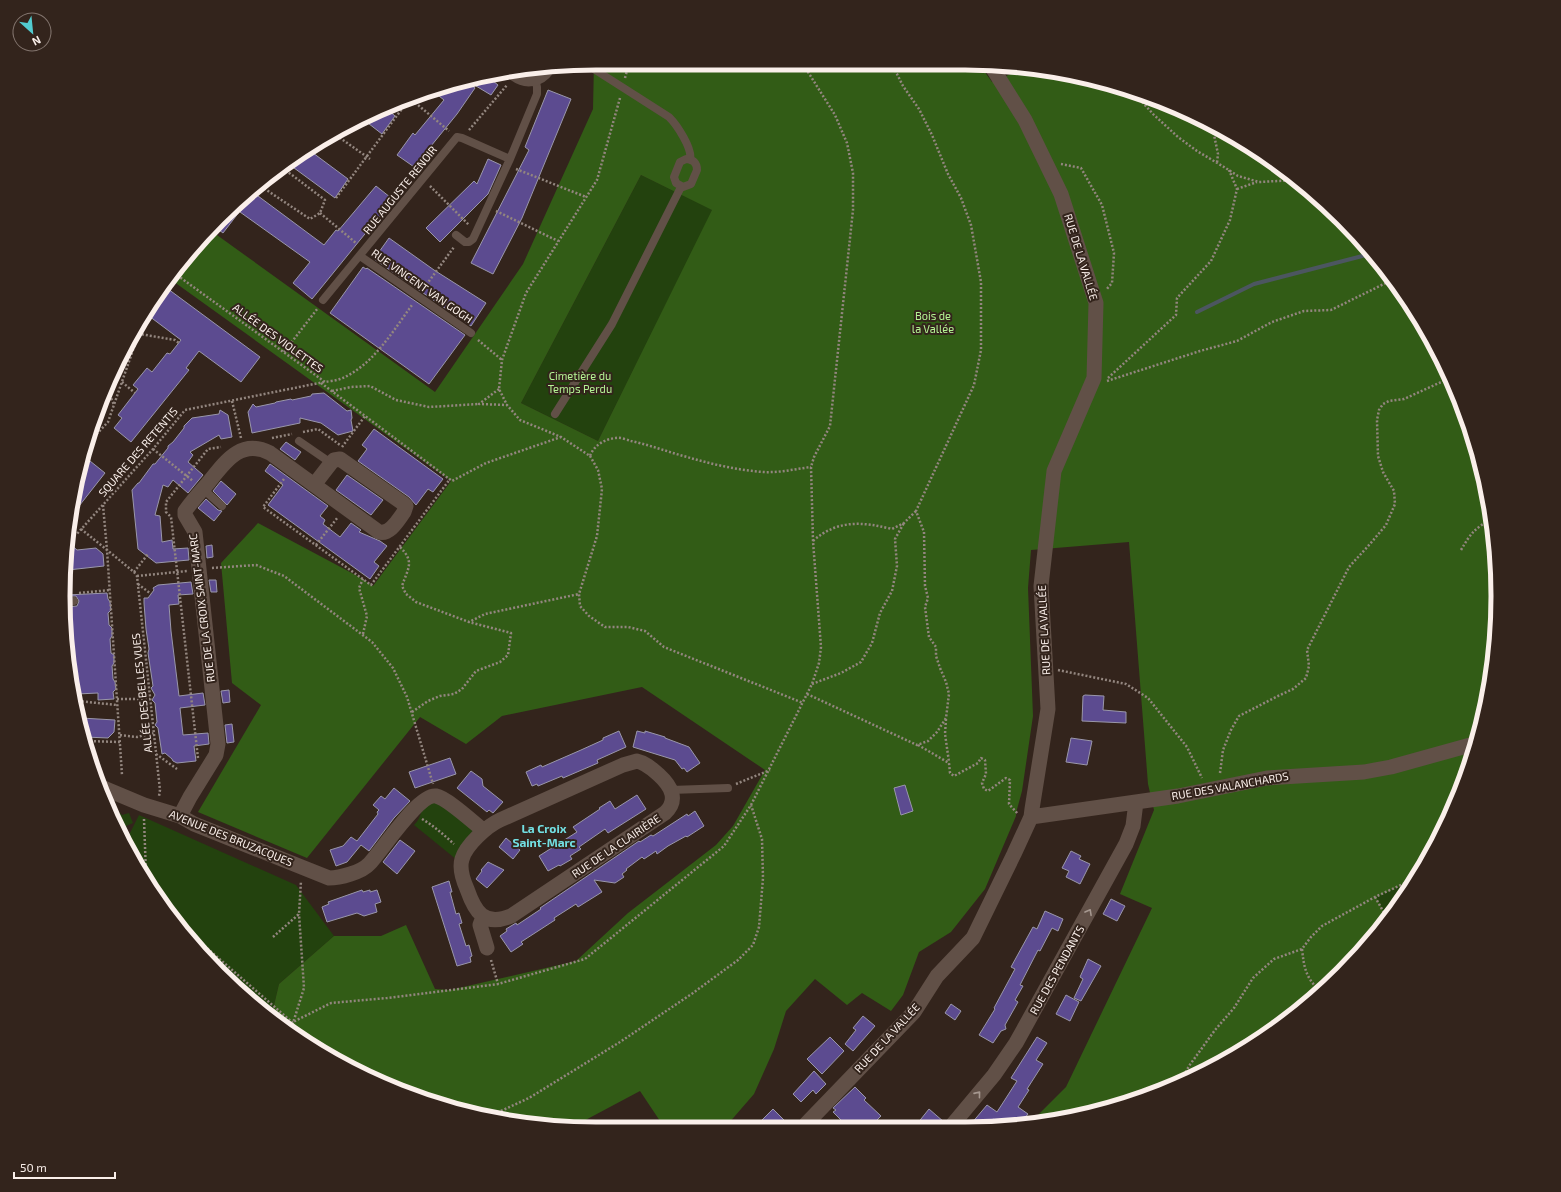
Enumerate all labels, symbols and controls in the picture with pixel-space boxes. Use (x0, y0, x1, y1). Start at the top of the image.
north arrow (12, 12, 52, 52)
text: N (30, 34, 43, 49)
street label: RUE AUGUSTE RENOIR (360, 143, 439, 236)
street label: RUE DE LA VALLÉE (1062, 212, 1101, 302)
street label: RUE VINCENT VAN GOGH (369, 246, 475, 325)
street label: ALLÉE DES VIOLETTES (231, 300, 326, 375)
park label: Bois de la Vallée (912, 309, 954, 335)
park label: Cimetière du Temps Perdu (548, 369, 612, 395)
street label: SQUARE DES RETENTIS (95, 404, 181, 500)
street label: RUE DE LA CROIX SAINT-MARC (186, 533, 217, 683)
street label: RUE DE LA VALLÉE (1035, 585, 1052, 675)
street label: ALLÉE DES BELLES VUES (129, 633, 154, 753)
street label: RUE DES VALANCHARDS (1170, 769, 1289, 802)
street label: AVENUE DES BRUZACQUES (167, 807, 295, 869)
street label: RUE DE LA CLAIRIÈRE (569, 811, 662, 880)
district label: La Croix Saint-Marc (512, 821, 576, 849)
one-way arrow (1085, 909, 1092, 916)
street label: RUE DES PENDANTS (1027, 923, 1086, 1016)
street label: RUE DE LA VALLÉE (851, 1000, 922, 1075)
one-way arrow (974, 1092, 981, 1099)
scale bar (14, 1154, 115, 1180)
text: 50 m (20, 1160, 47, 1174)

